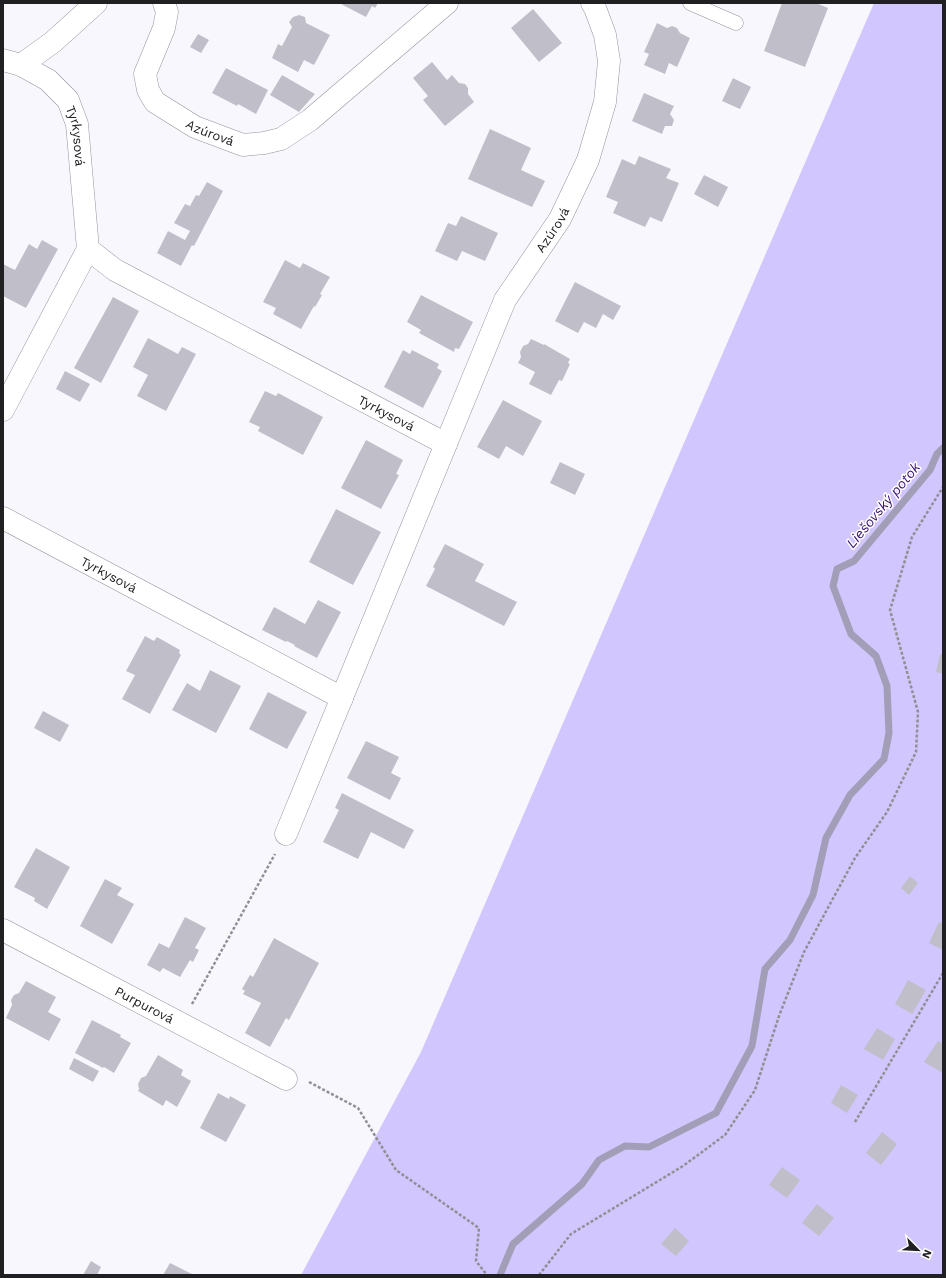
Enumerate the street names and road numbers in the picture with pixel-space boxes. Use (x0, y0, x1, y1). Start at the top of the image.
street label: Tyrkysová (63, 104, 88, 167)
street label: Azúrová (183, 116, 237, 149)
street label: Azúrová (533, 204, 573, 255)
street label: Tyrkysová (356, 392, 418, 434)
street label: Tyrkysová (78, 554, 140, 596)
street label: Purpurová (112, 983, 177, 1027)

